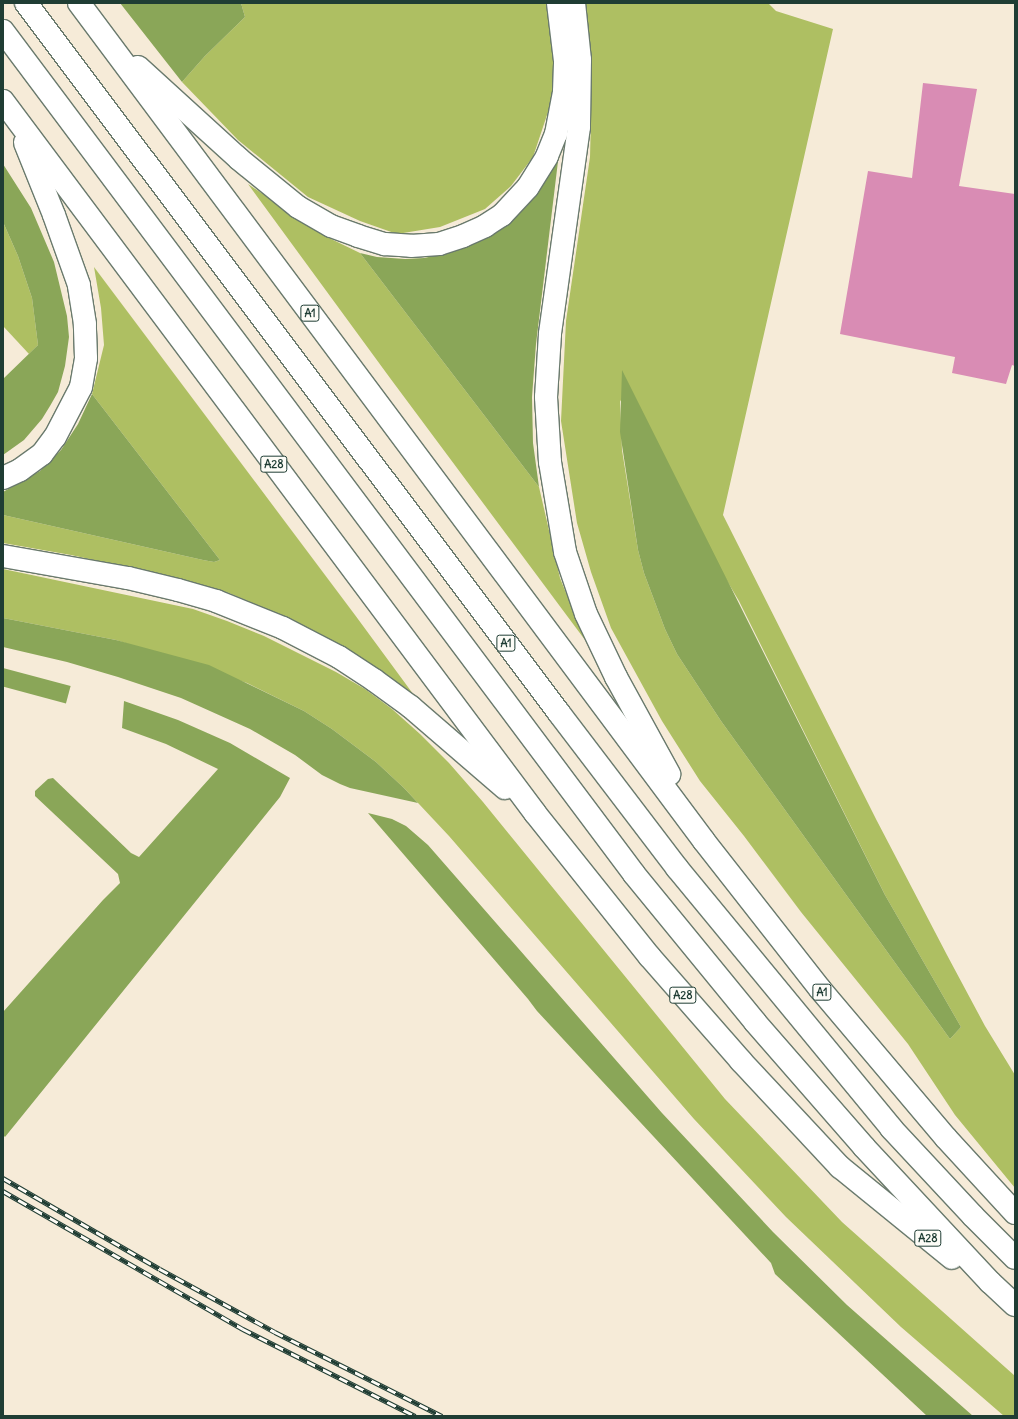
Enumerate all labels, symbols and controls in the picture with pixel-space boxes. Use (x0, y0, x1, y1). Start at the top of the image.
road number: A1 (300, 304, 320, 322)
road number: A28 (260, 455, 288, 473)
road number: A1 (496, 634, 516, 652)
road number: A1 (812, 983, 832, 1001)
road number: A28 (669, 986, 697, 1004)
road number: A28 (914, 1229, 942, 1247)

